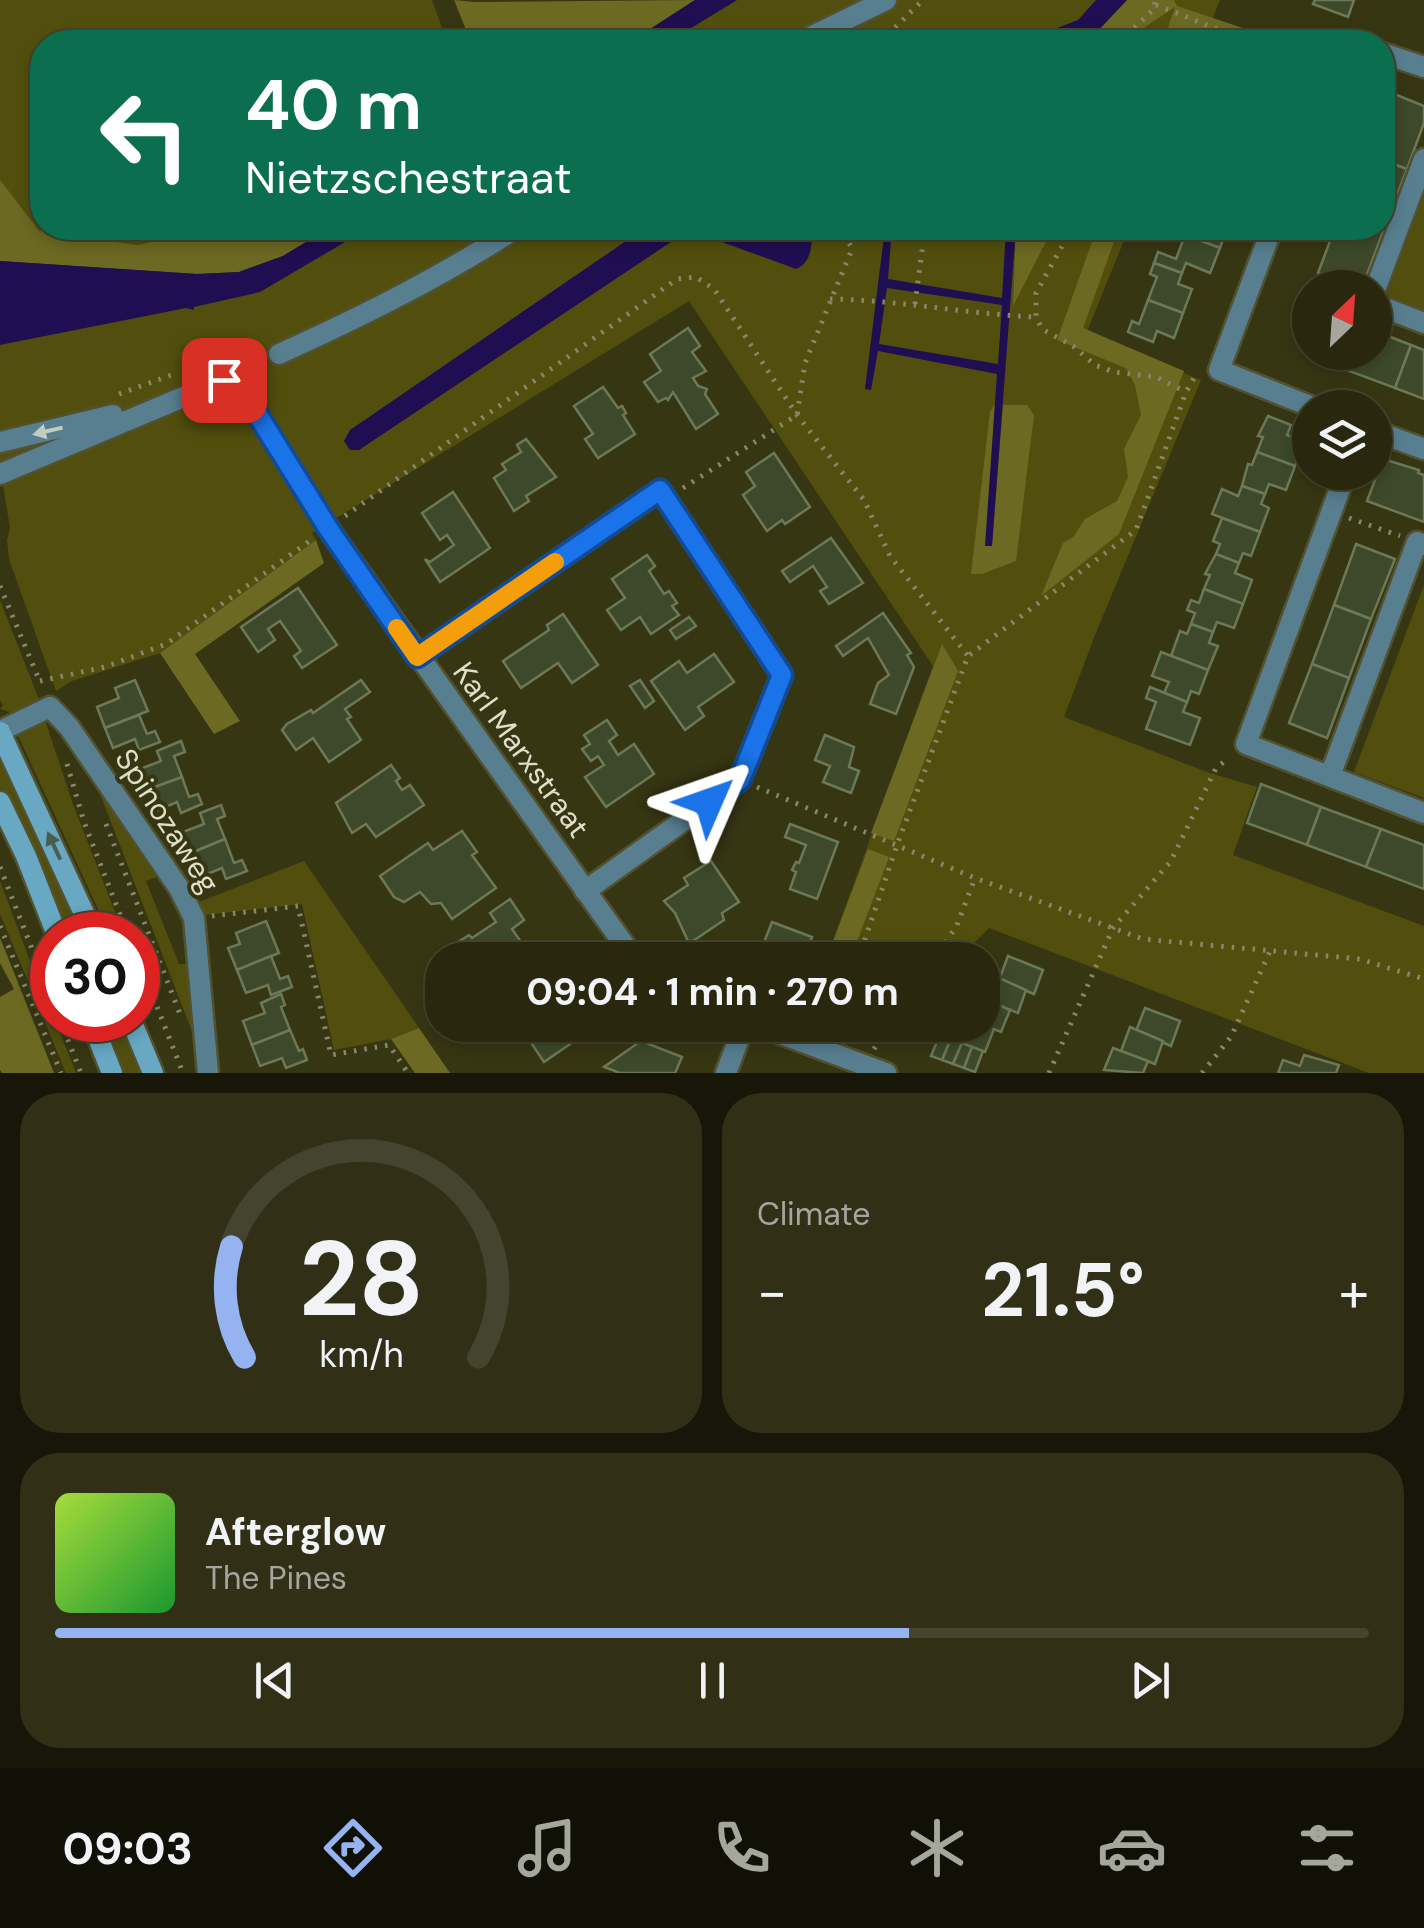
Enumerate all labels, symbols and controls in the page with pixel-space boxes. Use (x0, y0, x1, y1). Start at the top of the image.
text: 40 m (245, 60, 422, 151)
icon: left (80, 70, 210, 200)
text: Nietzschestraat (245, 148, 572, 207)
north arrow (1292, 270, 1392, 370)
map controls (1292, 270, 1392, 490)
pin (182, 338, 267, 423)
icon: arrive (197, 353, 252, 408)
button: layers (1292, 390, 1392, 490)
one-way arrow (32, 424, 63, 439)
street label: Karl Marxstraat (445, 654, 598, 845)
street label: Spinozaweg (106, 741, 228, 900)
position arrow (657, 750, 761, 854)
one-way arrow (46, 831, 62, 861)
speed limit sign: 30 (30, 912, 160, 1042)
text: 09:04 · 1 min · 270 m (526, 967, 899, 1017)
text: Climate (757, 1193, 871, 1235)
text: 28 (298, 1212, 424, 1347)
text: 21.5° (981, 1242, 1145, 1339)
text: − (757, 1256, 787, 1328)
text: + (1339, 1256, 1369, 1328)
text: km/h (319, 1332, 403, 1378)
text: Afterglow (205, 1507, 386, 1557)
text: The Pines (205, 1557, 347, 1599)
icon: previous (247, 1653, 302, 1708)
icon: pause (685, 1653, 740, 1708)
icon: next (1123, 1653, 1178, 1708)
icon: directions (318, 1813, 388, 1883)
icon: music (512, 1813, 582, 1883)
icon: phone (707, 1813, 777, 1883)
icon: climate (902, 1813, 972, 1883)
icon: car (1097, 1813, 1167, 1883)
icon: filters (1292, 1813, 1362, 1883)
text: 09:03 (62, 1819, 193, 1878)

